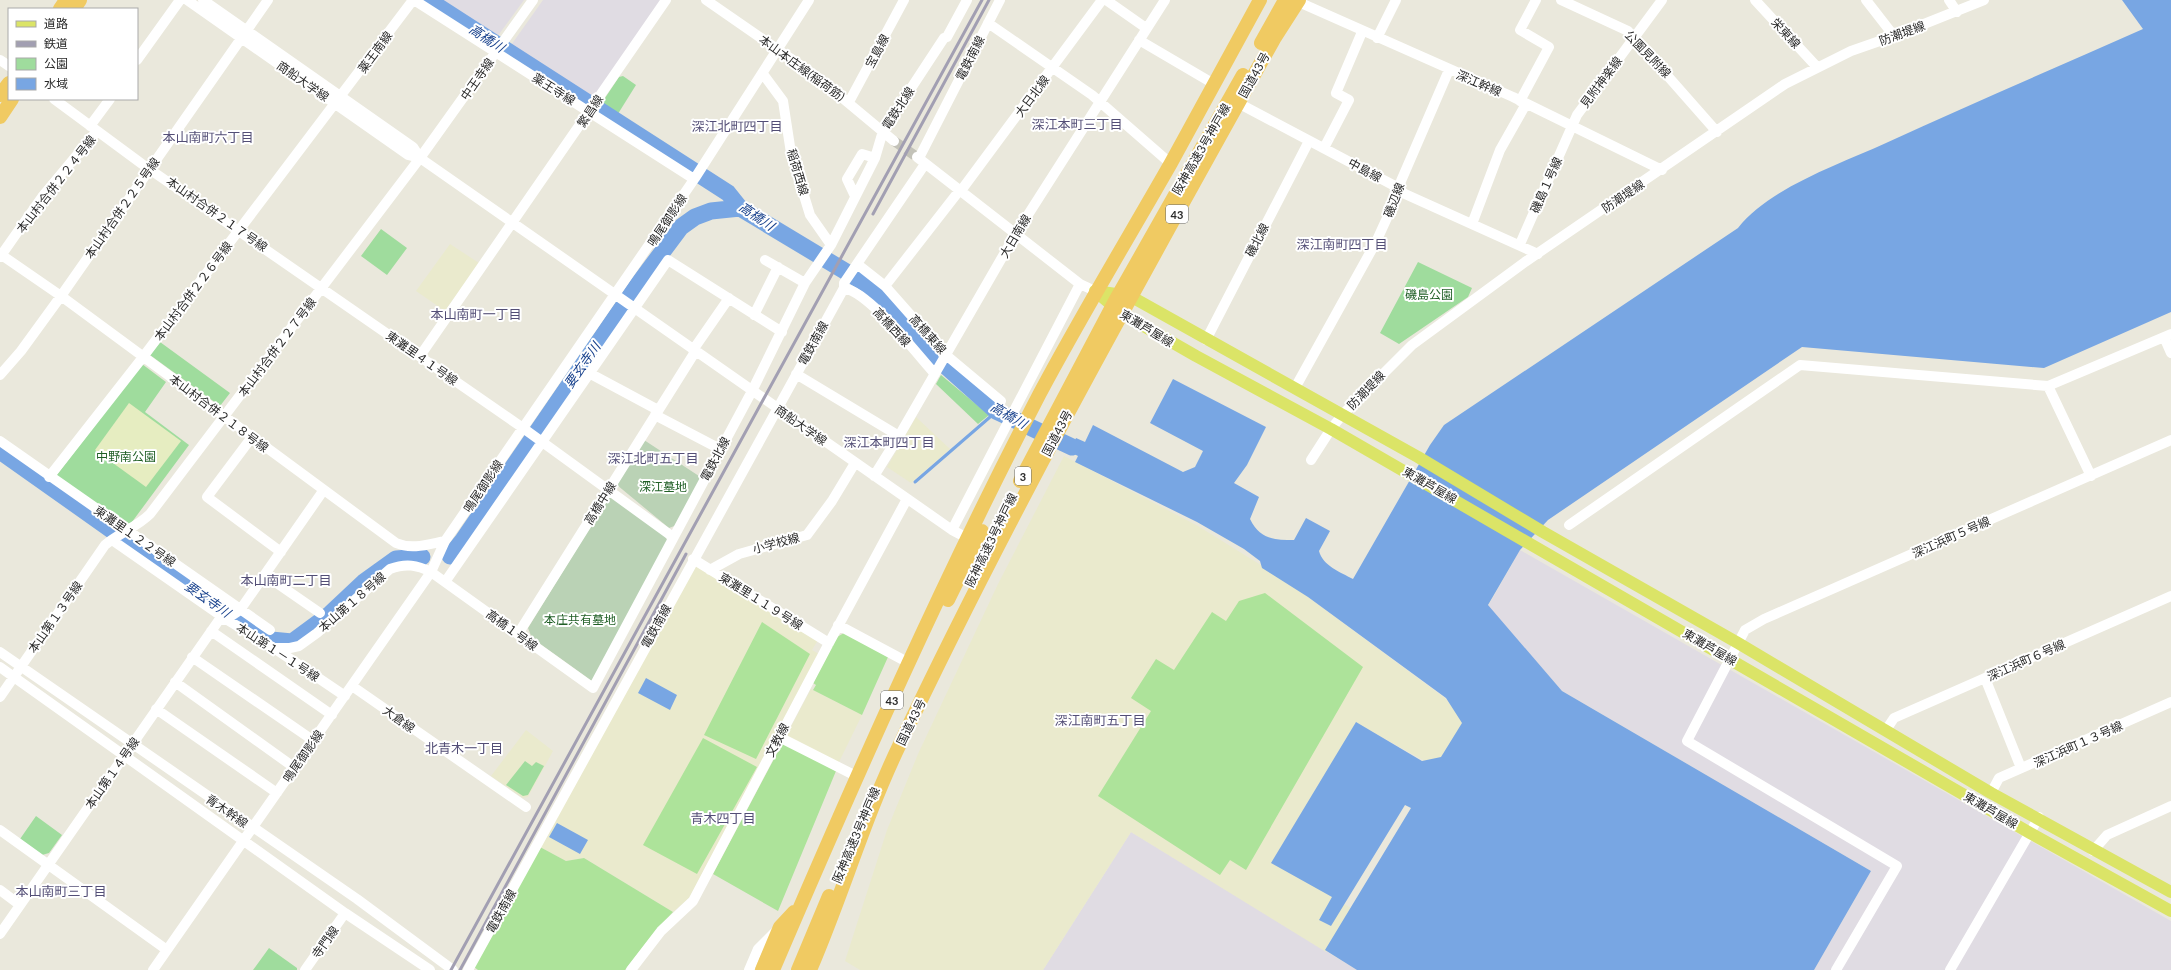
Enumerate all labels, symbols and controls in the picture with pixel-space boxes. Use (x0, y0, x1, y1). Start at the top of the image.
legend (8, 8, 138, 100)
street label: 栄東線 (1768, 15, 1804, 51)
text: 道路 (44, 16, 68, 31)
street label: 防潮堤線 (1877, 18, 1927, 48)
water label: 高橋川 (466, 21, 509, 56)
street label: 公園見附線 (1622, 27, 1674, 81)
street label: 薬王南線 (355, 28, 395, 76)
street label: 本山本庄線(稲荷筋) (756, 32, 848, 104)
street label: 宝島線 (862, 32, 892, 70)
street label: 電鉄南線 (952, 33, 988, 83)
text: 鉄道 (44, 36, 68, 51)
street label: 国道43号 (1235, 50, 1273, 100)
street label: 見附神楽線 (1577, 54, 1625, 110)
street label: 中王寺線 (457, 55, 497, 103)
text: 公園 (44, 56, 68, 71)
street label: 商船大学線 (274, 58, 332, 104)
street label: 深江幹線 (1454, 67, 1504, 99)
street label: 薬王寺線 (530, 70, 578, 108)
street label: 大日北線 (1012, 72, 1052, 120)
text: 水域 (44, 76, 68, 91)
street label: 電鉄北線 (879, 84, 917, 132)
street label: 繁昌線 (574, 92, 606, 130)
street label: 阪神高速3号神戸線 (1169, 101, 1233, 197)
district label: 深江本町三丁目 (1031, 116, 1123, 132)
district label: 深江北町四丁目 (691, 118, 783, 134)
district label: 本山南町六丁目 (162, 129, 254, 145)
street label: 本山村合併２２４号線 (13, 132, 99, 236)
street label: 稲荷西線 (784, 147, 812, 197)
street label: 本山村合併２２５号線 (81, 155, 163, 261)
street label: 中島線 (1346, 155, 1384, 185)
street label: 磯島１号線 (1527, 155, 1565, 215)
street label: 本山村合併２１７号線 (164, 173, 270, 255)
street label: 防潮堤線 (1599, 176, 1647, 216)
street label: 磯辺線 (1381, 181, 1407, 219)
street label: 鳴尾御影線 (644, 191, 690, 249)
water label: 高橋川 (736, 198, 779, 235)
road number: 43 (1166, 205, 1188, 223)
street label: 大日南線 (996, 212, 1034, 260)
street label: 磯北線 (1242, 221, 1272, 259)
district label: 深江南町四丁目 (1296, 236, 1388, 252)
street label: 本山村合併２２６号線 (151, 239, 235, 343)
park label: 磯島公園 (1405, 287, 1453, 302)
street label: 本山村合併２２７号線 (235, 295, 319, 399)
street label: 高橋西線 (870, 304, 914, 350)
district label: 本山南町一丁目 (430, 306, 522, 322)
street label: 東灘芦屋線 (1117, 306, 1177, 350)
street label: 高橋東線 (906, 311, 950, 357)
street label: 電鉄南線 (795, 318, 831, 368)
street label: 東灘里４１号線 (383, 328, 461, 388)
water label: 要玄寺川 (561, 337, 605, 391)
street label: 防潮堤線 (1344, 368, 1388, 412)
street label: 本山村合併２１８号線 (167, 371, 271, 455)
water label: 高橋川 (988, 398, 1032, 433)
street label: 商船大学線 (772, 402, 830, 448)
street label: 国道43号 (1039, 407, 1075, 459)
street label: 電鉄北線 (697, 434, 733, 484)
district label: 深江本町四丁目 (843, 434, 935, 450)
park label: 中野南公園 (96, 449, 156, 464)
district label: 深江北町五丁目 (607, 450, 699, 466)
street label: 鳴尾御影線 (460, 457, 506, 515)
street label: 東灘芦屋線 (1400, 464, 1460, 506)
road number: 3 (1015, 467, 1031, 485)
street label: 高橋中線 (581, 479, 619, 527)
park label: 深江墓地 (639, 479, 687, 494)
street label: 阪神高速3号神戸線 (962, 490, 1020, 590)
street label: 東灘里１２２号線 (91, 502, 179, 570)
street label: 深江浜町５号線 (1910, 513, 1992, 561)
street label: 小学校線 (751, 530, 801, 556)
street label: 本山第１８号線 (315, 569, 389, 635)
street label: 東灘里１１９号線 (716, 569, 806, 633)
district label: 本山南町二丁目 (240, 572, 332, 588)
street label: 本山第１３号線 (25, 578, 85, 656)
water label: 要玄寺川 (182, 578, 236, 622)
street label: 電鉄南線 (638, 601, 674, 651)
street label: 高橋１号線 (483, 606, 541, 654)
park label: 本庄共有墓地 (544, 612, 616, 627)
street label: 本山第１－１号線 (234, 620, 322, 684)
street label: 東灘芦屋線 (1680, 626, 1740, 668)
street label: 深江浜町６号線 (1985, 636, 2067, 684)
road number: 43 (881, 691, 903, 709)
street label: 国道43号 (893, 696, 929, 748)
street label: 大倉線 (380, 703, 418, 735)
district label: 深江南町五丁目 (1054, 712, 1146, 728)
street label: 深江浜町１３号線 (2031, 718, 2125, 770)
street label: 文教線 (762, 721, 792, 759)
street label: 鳴尾御影線 (280, 727, 326, 785)
street label: 本山第１４号線 (82, 734, 142, 812)
district label: 北青木一丁目 (425, 740, 503, 756)
street label: 阪神高速3号神戸線 (829, 785, 883, 885)
street label: 東灘芦屋線 (1961, 789, 2021, 831)
street label: 青木幹線 (203, 791, 251, 831)
district label: 青木四丁目 (690, 810, 756, 826)
district label: 本山南町三丁目 (15, 883, 107, 899)
street label: 電鉄南線 (483, 886, 519, 936)
street label: 寺門線 (309, 923, 341, 961)

